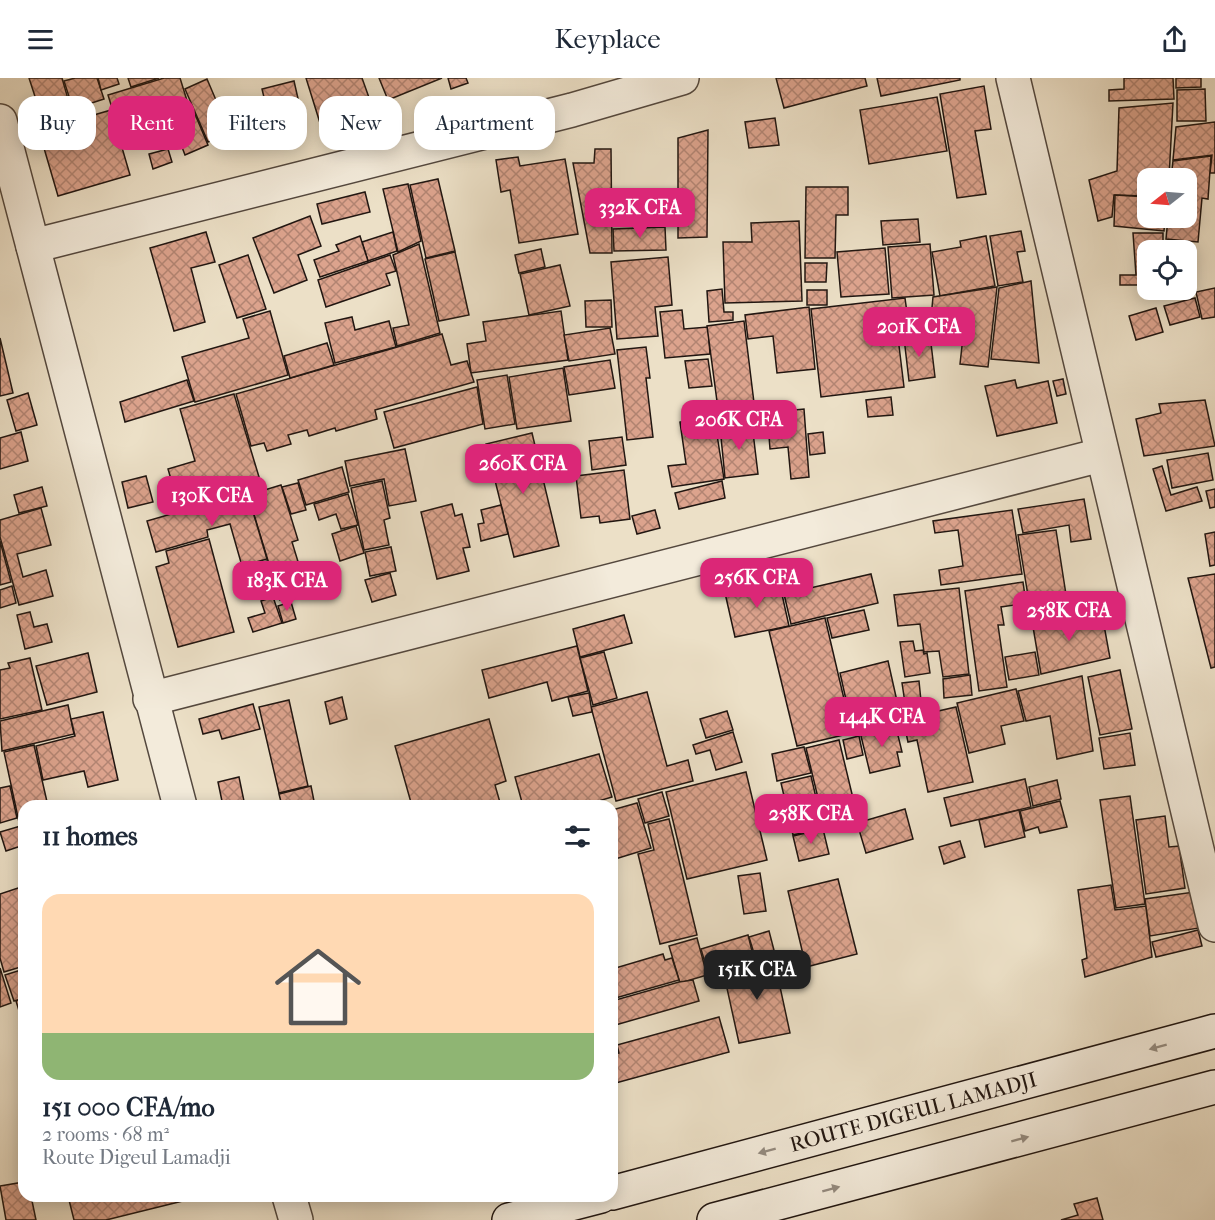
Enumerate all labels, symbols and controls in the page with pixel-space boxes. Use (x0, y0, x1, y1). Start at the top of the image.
icon: menu (24, 23, 57, 56)
text: Keyplace (554, 23, 661, 55)
icon: share (1158, 23, 1191, 56)
chip: Buy (18, 96, 96, 150)
chip: Rent (108, 96, 195, 150)
chip: Filters (207, 96, 307, 150)
chip: New (319, 96, 402, 150)
chip: Apartment (414, 96, 555, 150)
north arrow (1137, 168, 1197, 228)
map controls (1137, 168, 1197, 300)
pin: 332K CFA (578, 188, 702, 239)
text: 332K CFA (599, 196, 681, 219)
button: locate (1137, 240, 1197, 300)
pin: 201K CFA (857, 307, 981, 358)
text: 201K CFA (877, 315, 961, 338)
pin: 206K CFA (677, 400, 801, 451)
text: 206K CFA (695, 408, 783, 431)
pin: 260K CFA (461, 444, 585, 495)
text: 260K CFA (479, 452, 567, 475)
pin: 130K CFA (150, 476, 274, 527)
text: 130K CFA (171, 484, 253, 507)
pin: 256K CFA (695, 558, 819, 609)
pin: 183K CFA (225, 561, 349, 612)
text: 256K CFA (714, 566, 800, 589)
text: 183K CFA (246, 569, 328, 592)
pin: 258K CFA (1007, 591, 1131, 642)
text: 258K CFA (1027, 599, 1111, 622)
pin: 144K CFA (820, 697, 944, 748)
text: 144K CFA (839, 705, 925, 728)
pin: 258K CFA (749, 794, 873, 845)
text: 258K CFA (769, 802, 853, 825)
icon: filters (561, 820, 594, 853)
text: 11 homes (42, 821, 138, 852)
icon: home (264, 933, 372, 1041)
pin: 151K CFA (695, 950, 819, 1001)
text: 151K CFA (718, 958, 796, 981)
one-way arrow (1149, 1042, 1168, 1052)
street label: ROUTE DIGEUL LAMADJI (787, 1067, 1040, 1157)
text: 151 000 CFA/mo (42, 1092, 215, 1123)
text: 2 rooms · 68 m² (42, 1123, 169, 1146)
one-way arrow (1011, 1133, 1029, 1143)
text: Route Digeul Lamadji (42, 1146, 231, 1169)
one-way arrow (758, 1147, 776, 1156)
one-way arrow (822, 1183, 840, 1193)

